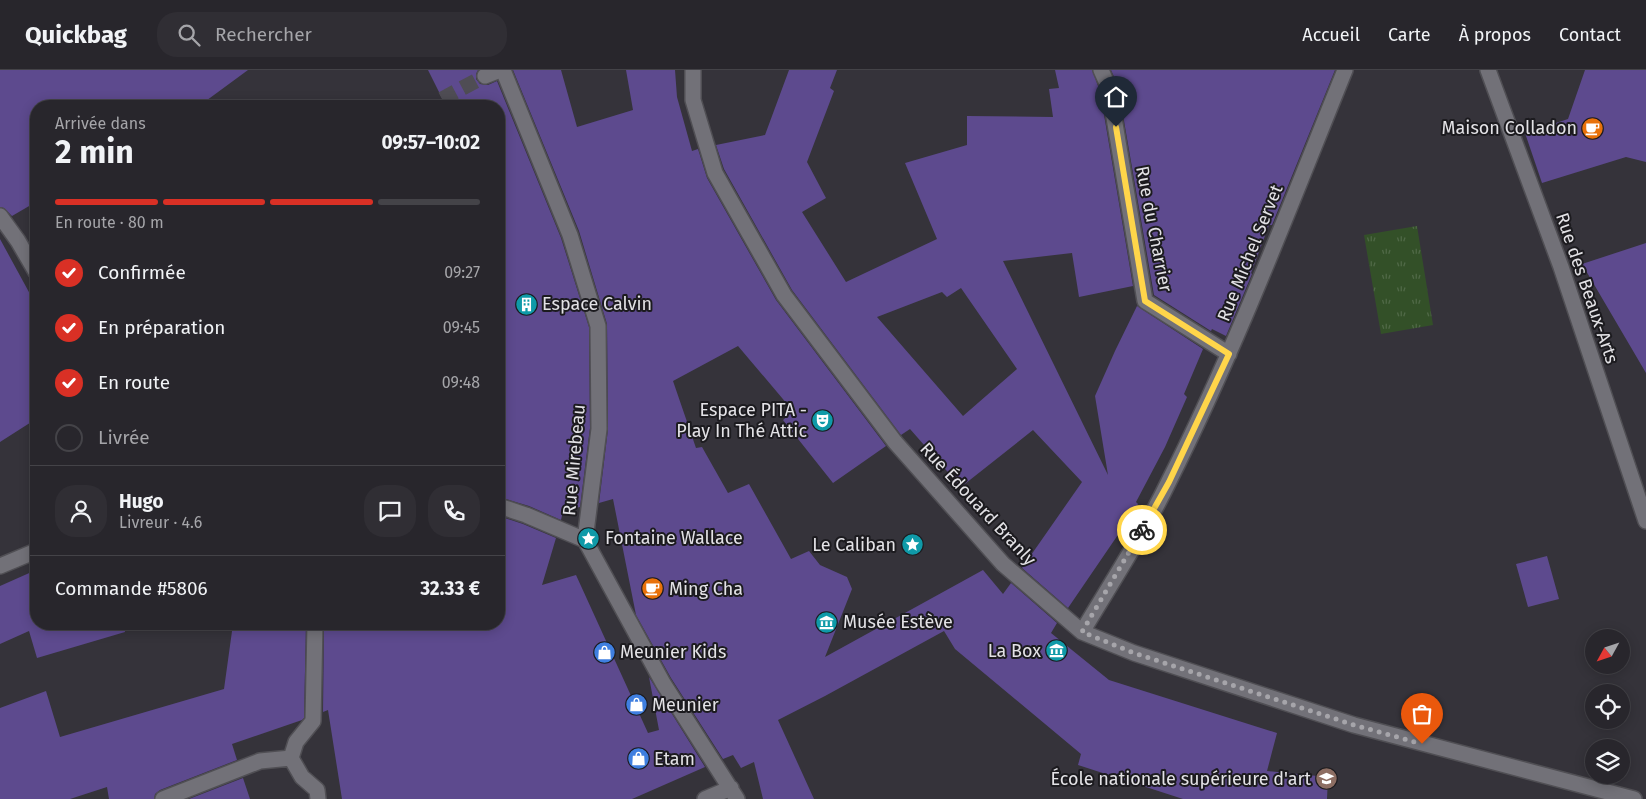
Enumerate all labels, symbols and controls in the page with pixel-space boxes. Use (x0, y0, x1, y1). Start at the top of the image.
search box (157, 12, 507, 57)
text: Quickbag (25, 21, 127, 49)
icon: search (175, 21, 203, 49)
text: Rechercher (215, 23, 312, 46)
text: Accueil (1302, 24, 1360, 46)
text: Carte (1388, 24, 1431, 46)
text: À propos (1459, 24, 1531, 46)
text: Contact (1559, 24, 1621, 46)
pin (1095, 76, 1137, 127)
icon: home (1102, 83, 1130, 111)
text: Arrivée dans (55, 114, 146, 133)
cafe icon: Maison Colladon (1581, 116, 1605, 140)
place label: Maison Colladon (1442, 117, 1577, 139)
text: 09:57–10:02 (381, 131, 480, 154)
text: 2 min (55, 133, 134, 171)
street label: Rue du Charrier (1131, 164, 1177, 294)
street label: Rue Michel Servet (1213, 181, 1288, 325)
street label: Rue des Beaux-Arts (1551, 210, 1623, 366)
text: En route · 80 m (55, 213, 164, 232)
icon: check (55, 259, 83, 287)
text: Confirmée (98, 261, 186, 284)
text: 09:27 (444, 263, 480, 282)
building icon: Espace Calvin (514, 292, 538, 316)
place label: Espace Calvin (542, 293, 652, 315)
icon: check (55, 314, 83, 342)
text: En préparation (98, 316, 225, 339)
text: 09:45 (443, 318, 480, 337)
icon: check (55, 369, 83, 397)
text: En route (98, 371, 170, 394)
text: 09:48 (442, 373, 480, 392)
place label: Espace PITA - Play In Thé Attic (676, 399, 807, 442)
street label: Rue Mirebeau (558, 403, 590, 517)
theatre icon: Espace PITA - Play In Thé Attic (811, 408, 835, 432)
text: Livrée (98, 426, 150, 449)
street label: Rue Édouard Branly (915, 437, 1042, 570)
button: person (55, 485, 107, 537)
button: chat (364, 485, 416, 537)
button: phone (428, 485, 480, 537)
text: Hugo (119, 490, 164, 513)
courier (1117, 505, 1167, 555)
text: Livreur · 4.6 (119, 513, 202, 532)
icon: bike (1128, 516, 1156, 544)
place icon: Fontaine Wallace (577, 526, 601, 550)
place label: Fontaine Wallace (605, 527, 743, 549)
place icon: Le Caliban (900, 533, 924, 557)
place label: Le Caliban (812, 534, 896, 556)
text: Commande #5806 (55, 577, 208, 600)
text: 32.33 € (420, 577, 480, 600)
cafe icon: Ming Cha (641, 577, 665, 601)
place label: Ming Cha (669, 578, 743, 600)
museum icon: Musée Estève (815, 610, 839, 634)
place label: Musée Estève (843, 611, 953, 633)
north arrow (1585, 629, 1630, 674)
map controls (1585, 629, 1630, 784)
museum icon: La Box (1045, 639, 1069, 663)
shop icon: Meunier Kids (592, 640, 616, 664)
place label: La Box (988, 640, 1041, 662)
place label: Meunier Kids (620, 641, 726, 663)
button: locate (1585, 684, 1630, 729)
shop icon: Meunier (624, 693, 648, 717)
pin (1401, 693, 1443, 744)
place label: Meunier (652, 694, 719, 716)
icon: bag (1408, 700, 1436, 728)
button: layers (1585, 739, 1630, 784)
shop icon: Etam (626, 747, 650, 771)
place label: Etam (654, 748, 695, 770)
place label: École nationale supérieure d'art (1051, 767, 1311, 790)
school or university icon: École nationale supérieure d'art (1315, 767, 1339, 791)

